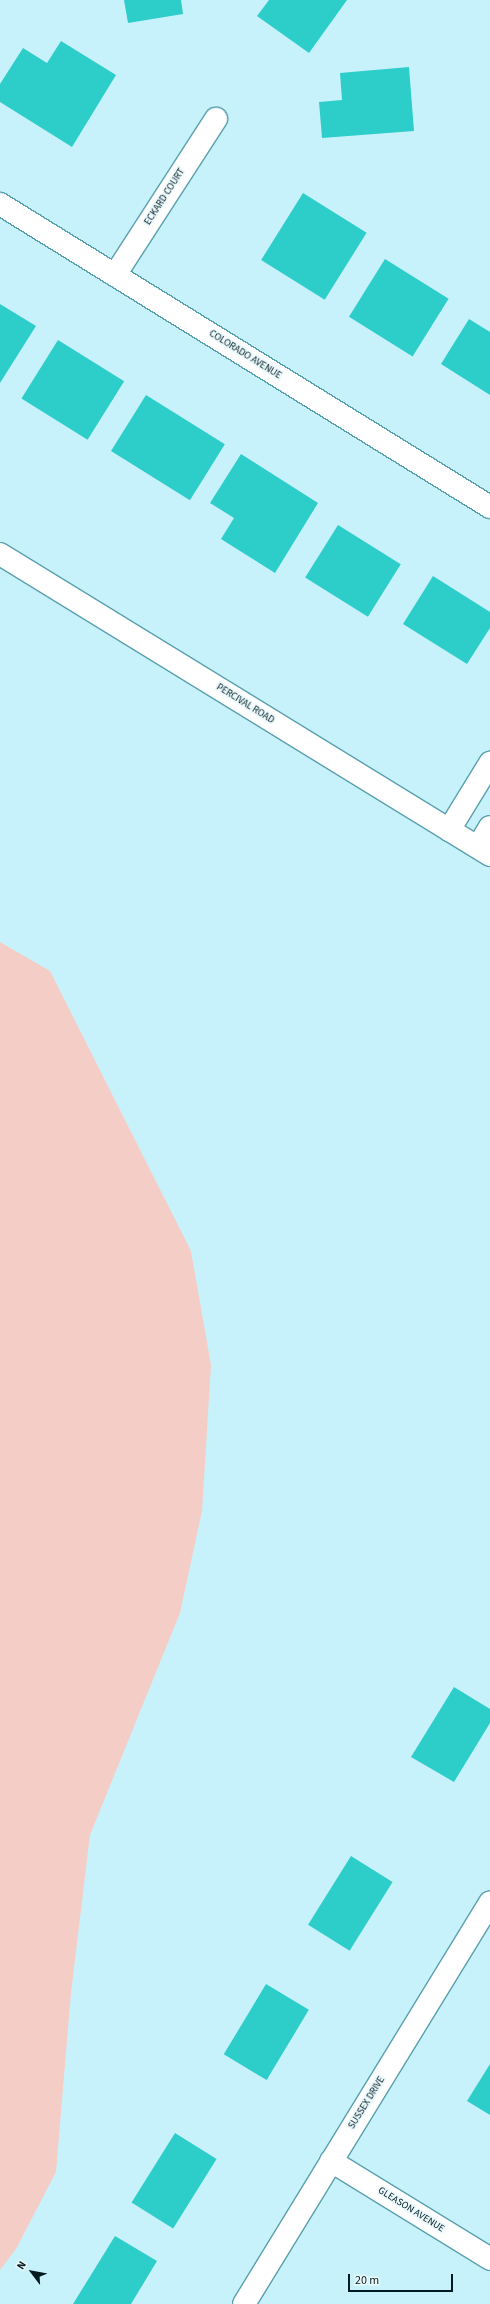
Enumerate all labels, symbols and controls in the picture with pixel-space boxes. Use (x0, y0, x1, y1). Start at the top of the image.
street label: ECKARD COURT (142, 166, 188, 228)
street label: COLORADO AVENUE (207, 328, 283, 382)
street label: PERCIVAL ROAD (214, 681, 276, 727)
street label: SUSSEX DRIVE (346, 2075, 388, 2131)
street label: GLEASON AVENUE (376, 2185, 446, 2235)
north arrow (12, 2252, 52, 2292)
text: N (13, 2258, 30, 2272)
scale bar (350, 2266, 455, 2292)
text: 20 m (355, 2272, 379, 2289)

